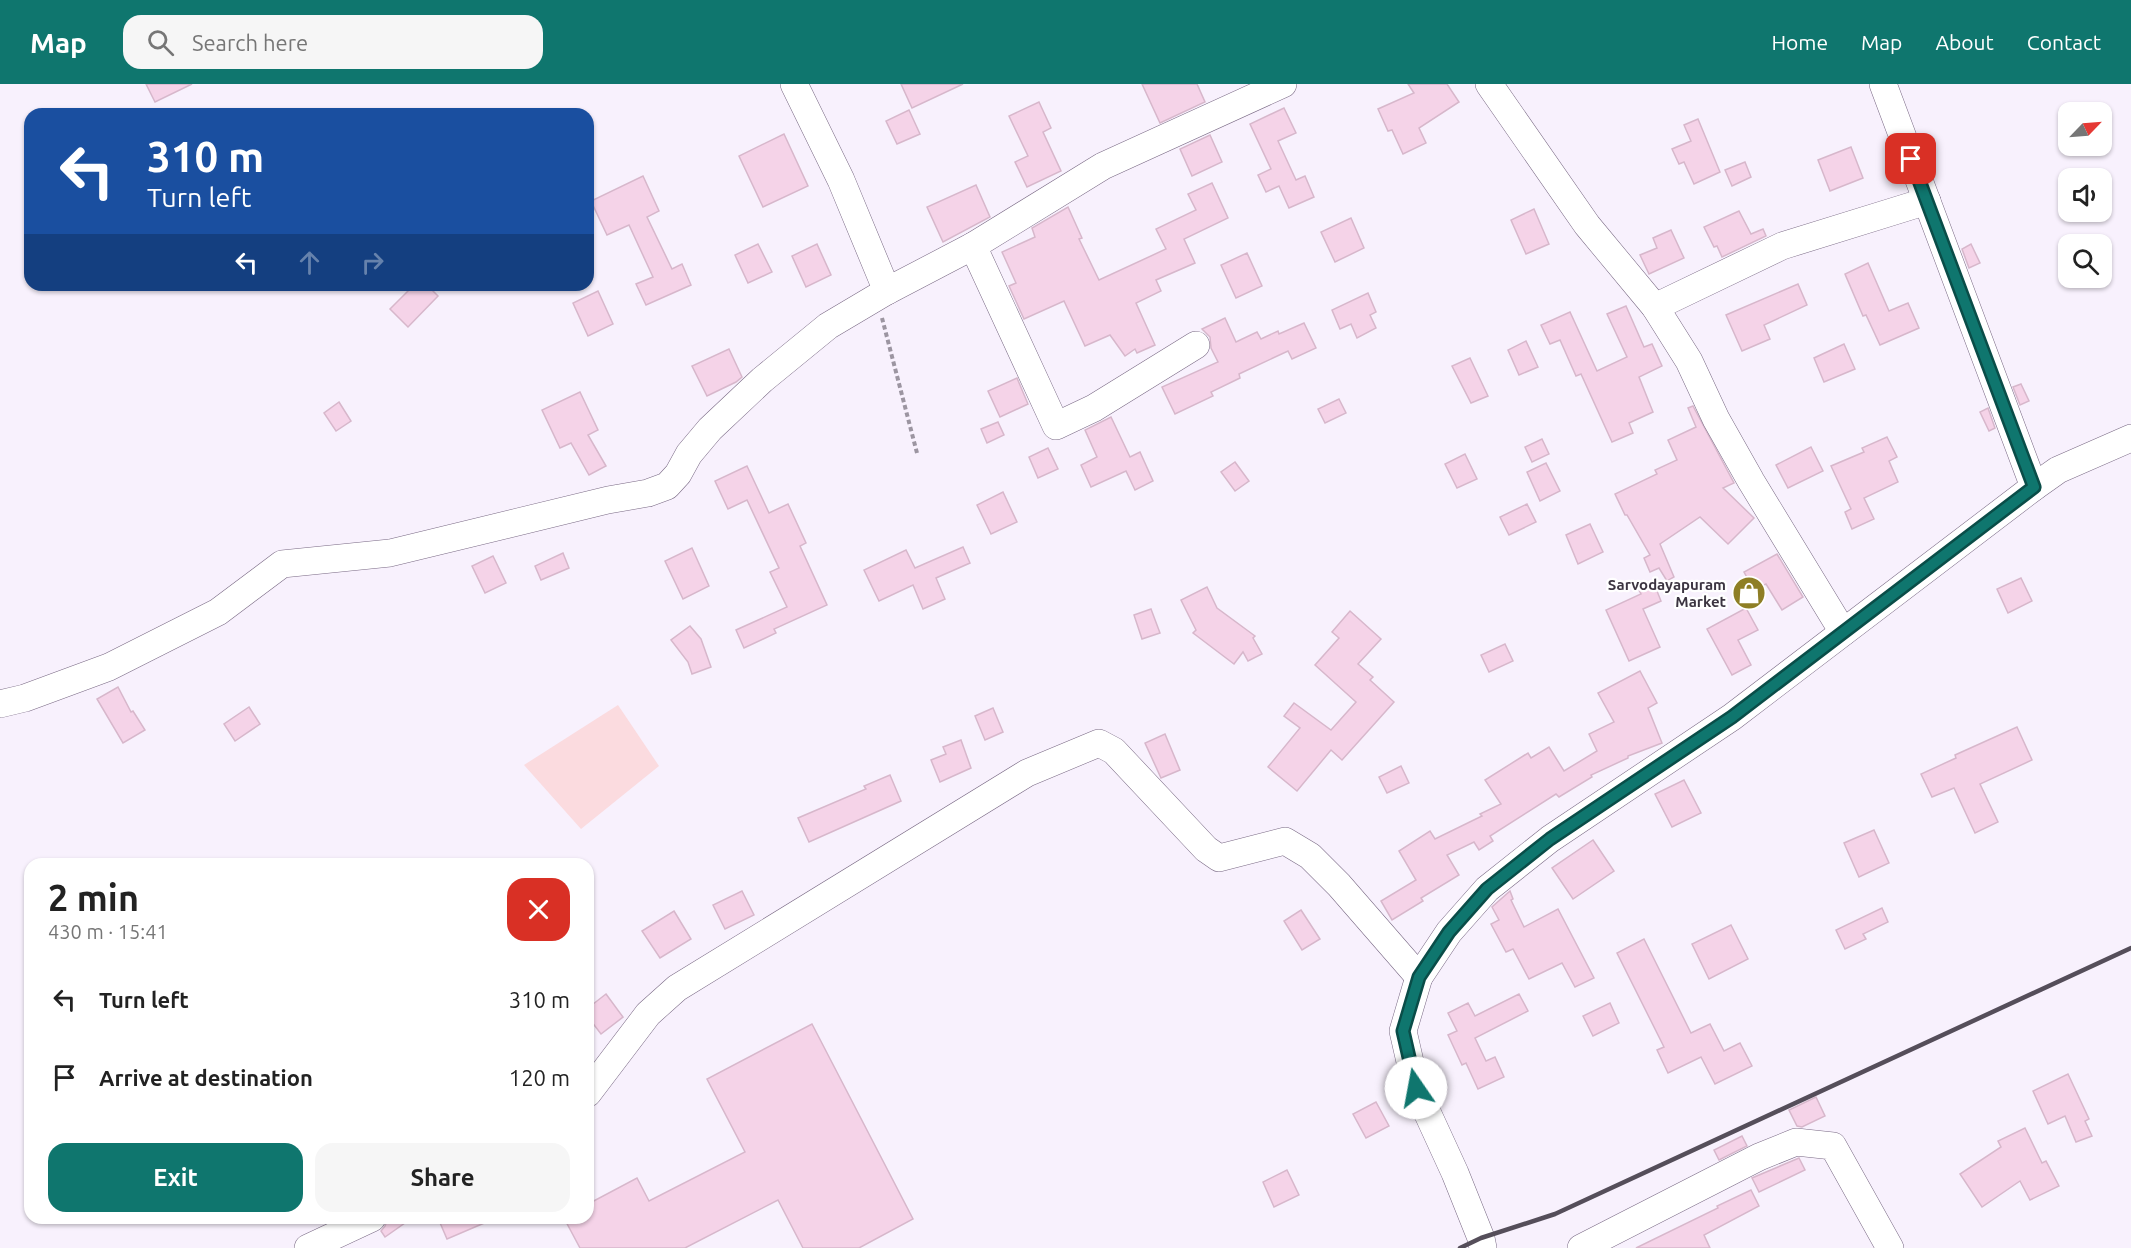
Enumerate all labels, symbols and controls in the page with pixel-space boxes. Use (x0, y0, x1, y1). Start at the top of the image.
search box (123, 15, 543, 69)
icon: search (144, 26, 177, 59)
text: Map (30, 27, 87, 58)
text: Search here (192, 30, 308, 55)
text: Home (1771, 30, 1828, 54)
text: Map (1861, 30, 1902, 54)
text: About (1935, 30, 1994, 54)
text: Contact (2027, 30, 2101, 54)
north arrow (2058, 102, 2112, 156)
map controls (2058, 102, 2112, 288)
icon: left (48, 132, 126, 210)
text: 310 m (147, 133, 264, 180)
pin (1885, 133, 1936, 184)
icon: arrive (1894, 142, 1927, 175)
button: sound (2058, 168, 2112, 222)
text: Turn left (147, 182, 251, 212)
button: search (2058, 234, 2112, 288)
icon: left (230, 246, 263, 279)
icon: ahead (293, 246, 326, 279)
icon: right (356, 246, 389, 279)
shop icon: Sarvodayapuram Market (1731, 575, 1767, 611)
place label: Sarvodayapuram Market (1608, 576, 1727, 610)
text: 2 min (48, 877, 139, 918)
button: close (507, 878, 570, 941)
text: 430 m · 15:41 (48, 920, 168, 943)
icon: left (48, 983, 81, 1016)
text: Turn left (99, 987, 189, 1012)
text: 310 m (509, 987, 570, 1012)
position arrow (1384, 1056, 1448, 1120)
icon: arrive (48, 1061, 81, 1094)
text: Arrive at destination (99, 1065, 313, 1090)
text: 120 m (509, 1065, 570, 1090)
button: Exit (48, 1143, 303, 1212)
button: Share (315, 1143, 570, 1212)

